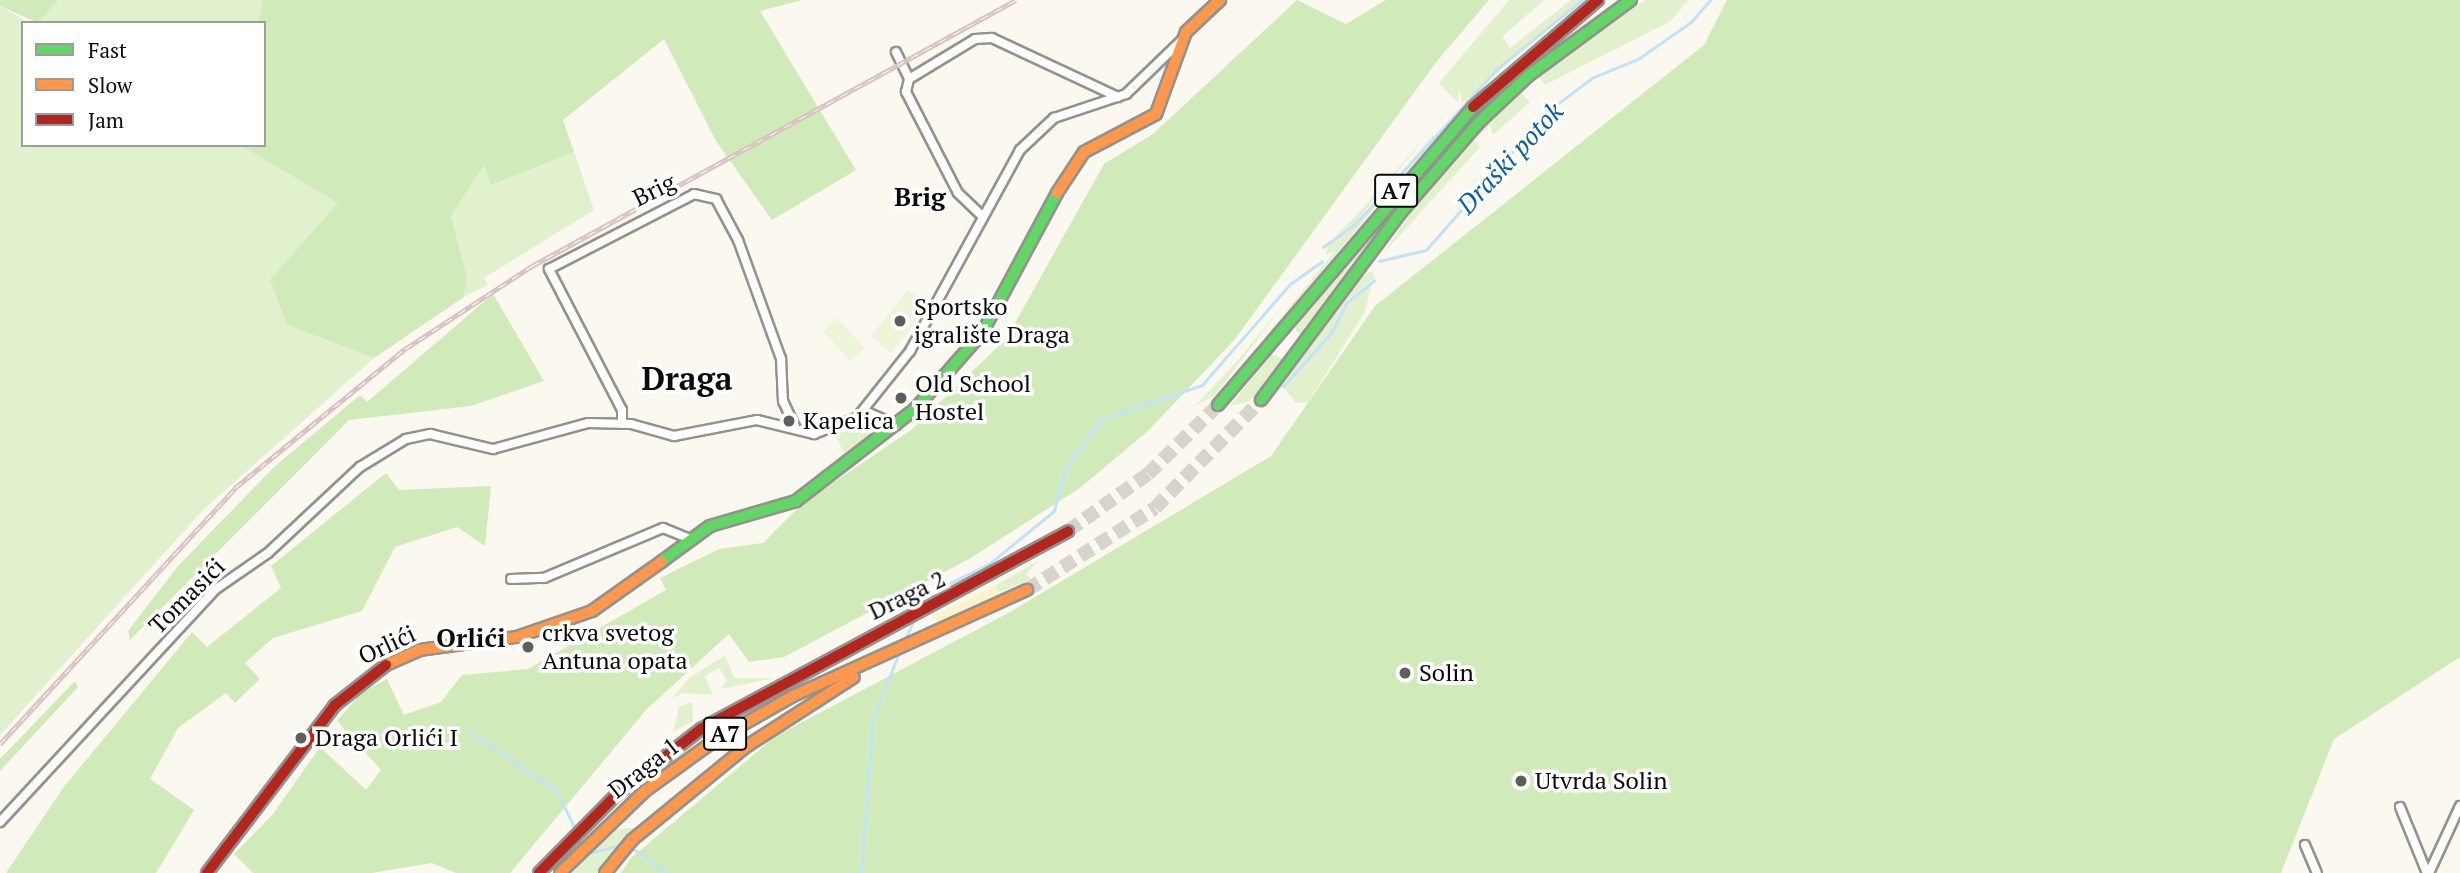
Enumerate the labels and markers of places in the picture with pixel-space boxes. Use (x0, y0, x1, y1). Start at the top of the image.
place label: Sportsko igralište Draga (914, 293, 1070, 349)
marker: Sportsko igralište Draga (892, 313, 908, 329)
place label: Old School Hostel (915, 370, 1031, 426)
marker: Old School Hostel (893, 390, 909, 406)
place label: Kapelica (803, 407, 894, 435)
marker: Kapelica (781, 413, 797, 429)
place label: crkva svetog Antuna opata (542, 619, 688, 675)
marker: crkva svetog Antuna opata (520, 639, 536, 655)
place label: Solin (1419, 659, 1474, 687)
marker: Solin (1397, 665, 1413, 681)
place label: Draga Orlići I (315, 724, 458, 752)
marker: Draga Orlići I (293, 730, 309, 746)
place label: Utvrda Solin (1535, 767, 1668, 795)
marker: Utvrda Solin (1513, 773, 1529, 789)

